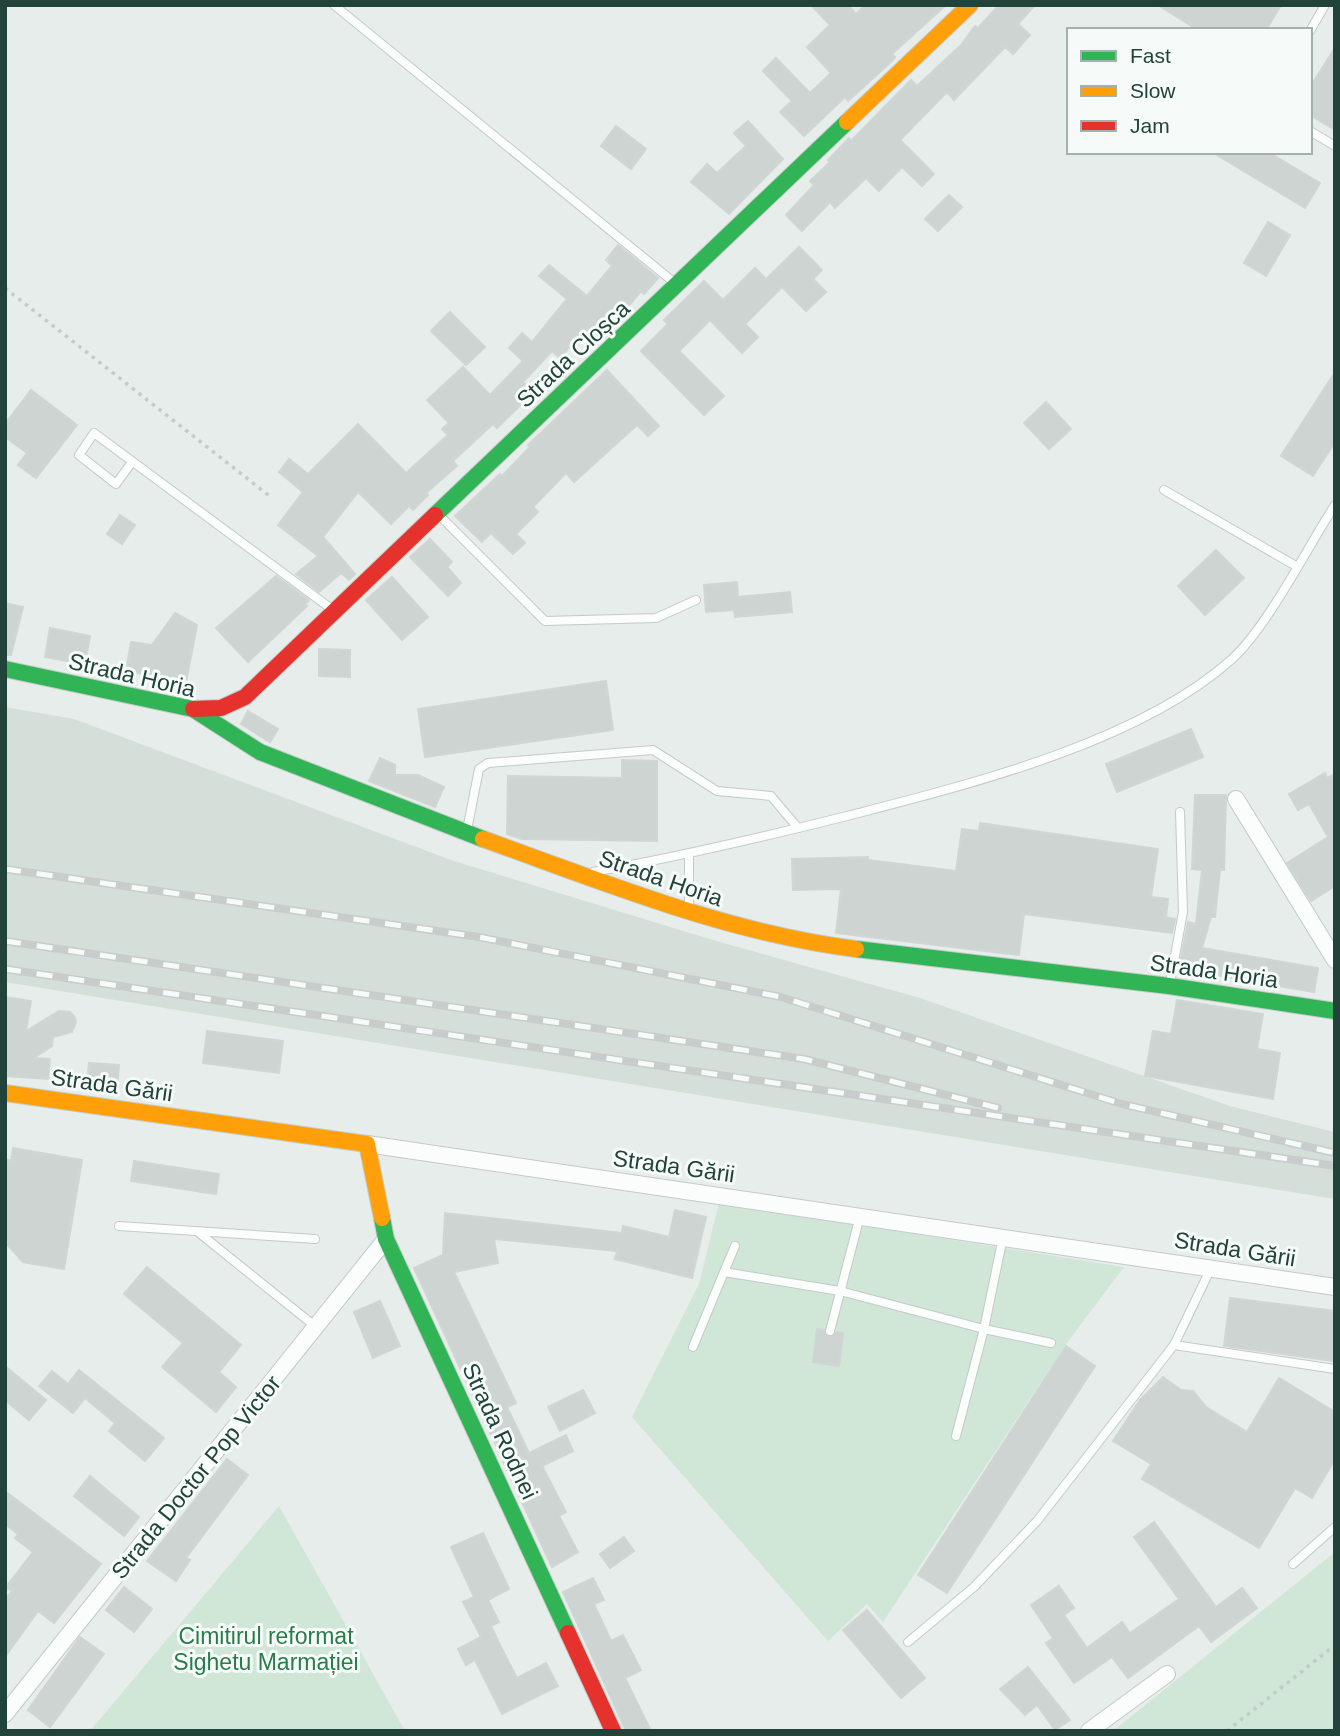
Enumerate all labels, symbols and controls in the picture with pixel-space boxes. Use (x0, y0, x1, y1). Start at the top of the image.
legend (1067, 28, 1312, 154)
text: Fast (1130, 44, 1171, 67)
text: Slow (1130, 79, 1176, 102)
text: Jam (1130, 114, 1170, 137)
street label: Strada Cloșca (511, 295, 635, 413)
street label: Strada Horia (66, 648, 198, 702)
street label: Strada Horia (596, 845, 726, 911)
street label: Strada Horia (1148, 949, 1280, 993)
street label: Strada Gării (49, 1064, 175, 1106)
street label: Strada Gării (611, 1145, 737, 1187)
street label: Strada Gării (1172, 1227, 1298, 1271)
street label: Strada Rodnei (457, 1359, 543, 1503)
street label: Strada Doctor Pop Victor (106, 1370, 286, 1584)
park label: Cimitirul reformat Sighetu Marmației (173, 1623, 359, 1675)

